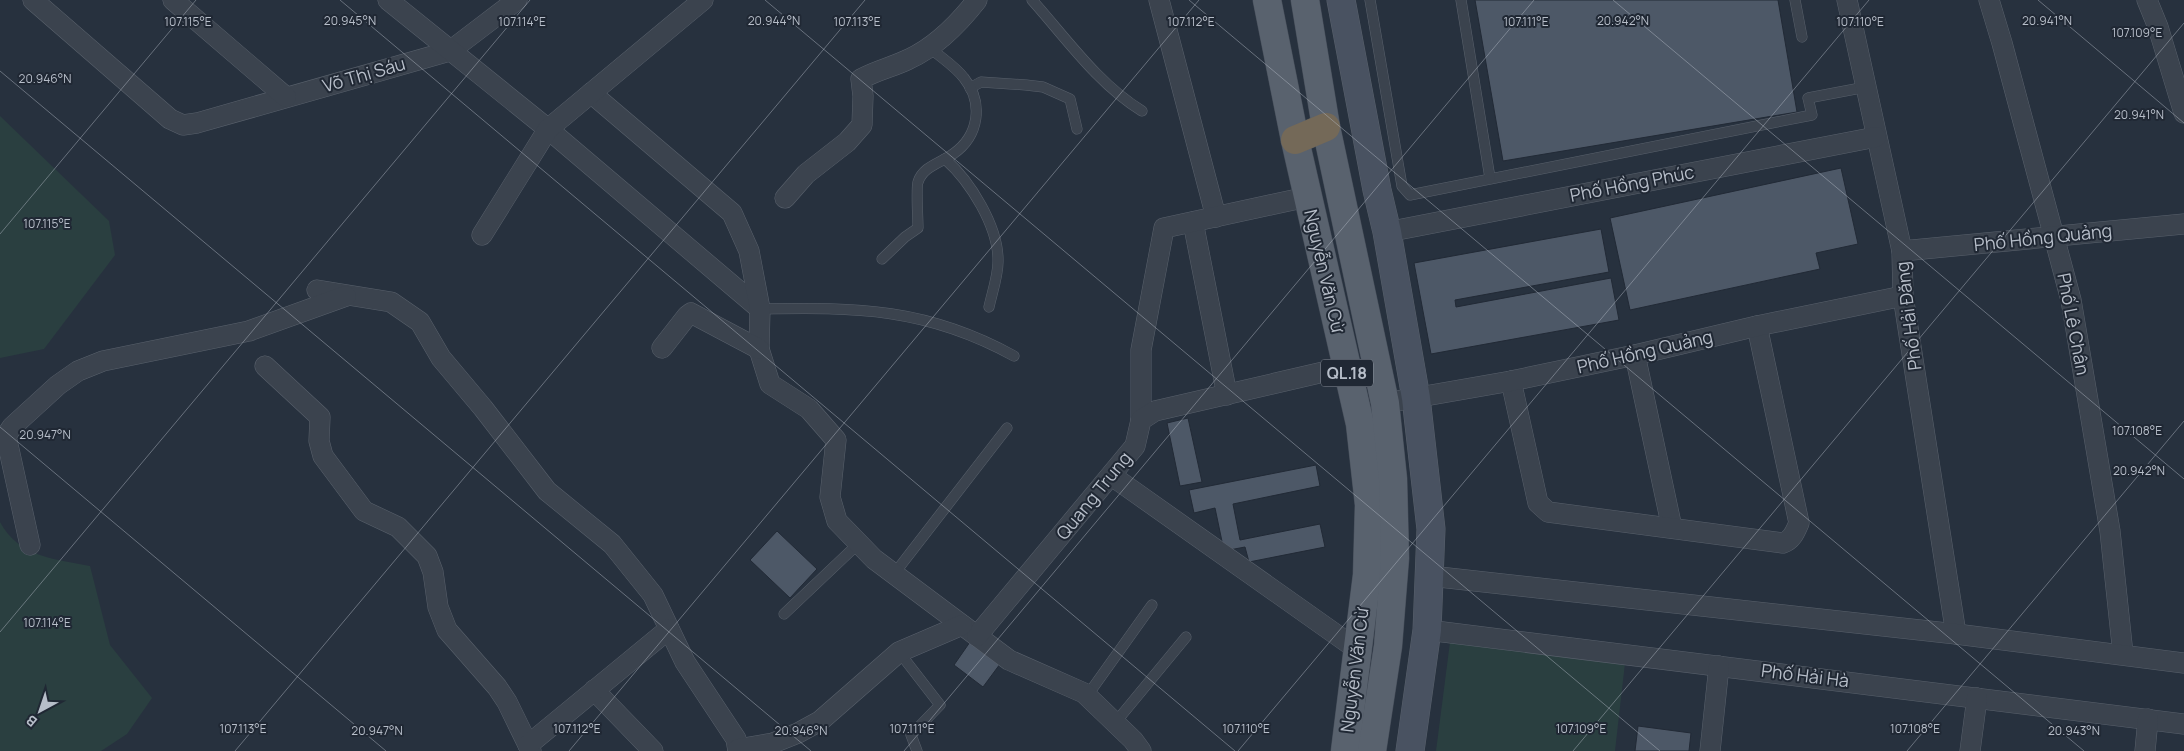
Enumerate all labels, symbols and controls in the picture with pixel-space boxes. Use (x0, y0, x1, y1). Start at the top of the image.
text: 20.945°N (324, 12, 376, 29)
text: 20.944°N (748, 12, 800, 29)
text: 20.942°N (1597, 12, 1649, 29)
text: 20.941°N (2022, 12, 2072, 29)
text: 107.115°E (164, 13, 212, 30)
text: 107.114°E (498, 13, 546, 30)
text: 107.113°E (833, 13, 881, 30)
text: 107.112°E (1167, 13, 1215, 30)
text: 107.111°E (1503, 13, 1549, 30)
text: 107.110°E (1836, 13, 1884, 30)
text: 107.109°E (2112, 24, 2162, 41)
street label: Võ Thị Sáu (320, 51, 408, 97)
text: 20.946°N (19, 70, 71, 87)
text: 20.941°N (2114, 106, 2164, 123)
street label: Phố Hồng Phúc (1568, 159, 1696, 207)
street label: Nguyễn Văn Cừ (1299, 207, 1351, 336)
text: 107.115°E (23, 215, 71, 232)
street label: Phố Hồng Quảng (1973, 218, 2113, 256)
street label: Phố Hải Đăng (1889, 260, 1927, 372)
street label: Phố Lê Chân (2052, 271, 2096, 377)
street label: Phố Hồng Quảng (1574, 324, 1715, 378)
road number: QL.18 (1321, 359, 1373, 386)
text: 107.108°E (2112, 422, 2162, 439)
text: 20.947°N (19, 426, 71, 443)
street label: Quang Trung (1050, 446, 1136, 545)
text: 20.942°N (2113, 462, 2165, 479)
street label: Nguyễn Văn Cừ (1334, 605, 1374, 734)
text: 107.114°E (23, 614, 71, 631)
street label: Phố Hải Hà (1760, 658, 1850, 692)
north arrow (15, 686, 65, 736)
text: B (22, 711, 41, 731)
text: 107.113°E (219, 720, 267, 737)
text: 107.112°E (553, 720, 601, 737)
text: 107.111°E (889, 720, 935, 737)
text: 107.110°E (1222, 720, 1270, 737)
text: 107.109°E (1556, 720, 1606, 737)
text: 107.108°E (1890, 720, 1940, 737)
text: 20.947°N (351, 722, 403, 739)
text: 20.946°N (775, 722, 827, 739)
text: 20.943°N (2048, 722, 2100, 739)

